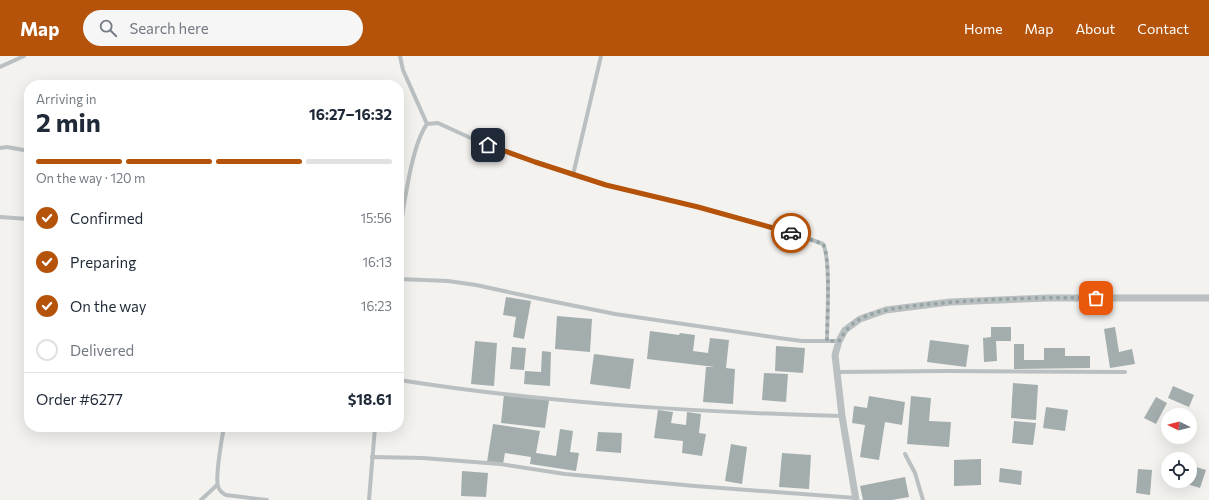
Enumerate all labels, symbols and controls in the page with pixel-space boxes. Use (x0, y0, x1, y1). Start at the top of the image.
search box (83, 10, 363, 46)
text: Map (20, 17, 59, 40)
icon: search (97, 17, 119, 39)
text: Search here (129, 19, 209, 37)
text: Home (964, 20, 1003, 37)
text: Map (1025, 20, 1053, 37)
text: About (1075, 20, 1115, 37)
text: Contact (1137, 20, 1189, 37)
text: Arriving in (36, 91, 96, 107)
text: 16:27–16:32 (309, 105, 392, 123)
text: 2 min (36, 106, 101, 137)
pin (471, 128, 505, 162)
icon: home (477, 134, 499, 156)
text: On the way · 120 m (36, 170, 145, 186)
icon: check (36, 207, 58, 229)
text: Confirmed (70, 209, 143, 227)
text: 15:56 (361, 210, 392, 226)
courier (771, 213, 811, 253)
icon: car (780, 222, 802, 244)
icon: check (36, 251, 58, 273)
text: Preparing (70, 253, 136, 271)
text: 16:13 (363, 254, 392, 270)
pin (1079, 281, 1113, 315)
icon: bag (1085, 287, 1107, 309)
icon: check (36, 295, 58, 317)
text: On the way (70, 297, 147, 315)
text: 16:23 (361, 298, 392, 314)
text: Delivered (70, 341, 134, 359)
text: Order #6277 (36, 390, 123, 408)
text: $18.61 (348, 390, 392, 408)
north arrow (1161, 408, 1197, 444)
map controls (1161, 408, 1197, 488)
button: locate (1161, 452, 1197, 488)

